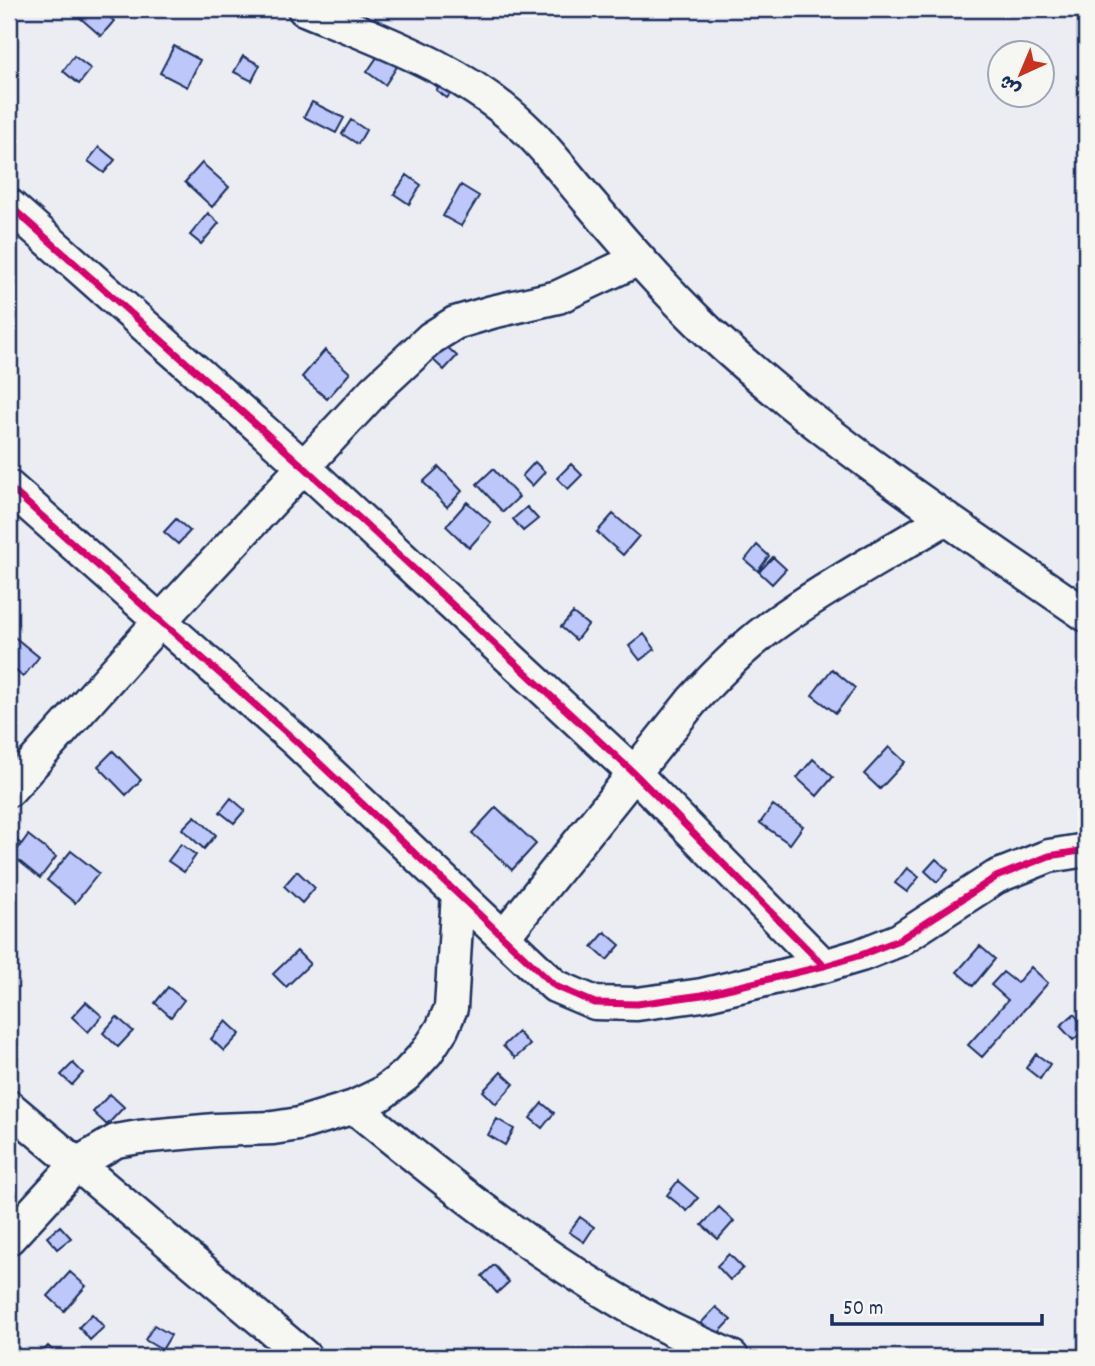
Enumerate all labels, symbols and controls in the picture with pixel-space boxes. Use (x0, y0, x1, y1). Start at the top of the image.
north arrow (986, 38, 1056, 108)
text: ش (995, 67, 1029, 101)
scale bar (832, 1282, 1042, 1326)
text: 50 m (843, 1295, 883, 1325)

